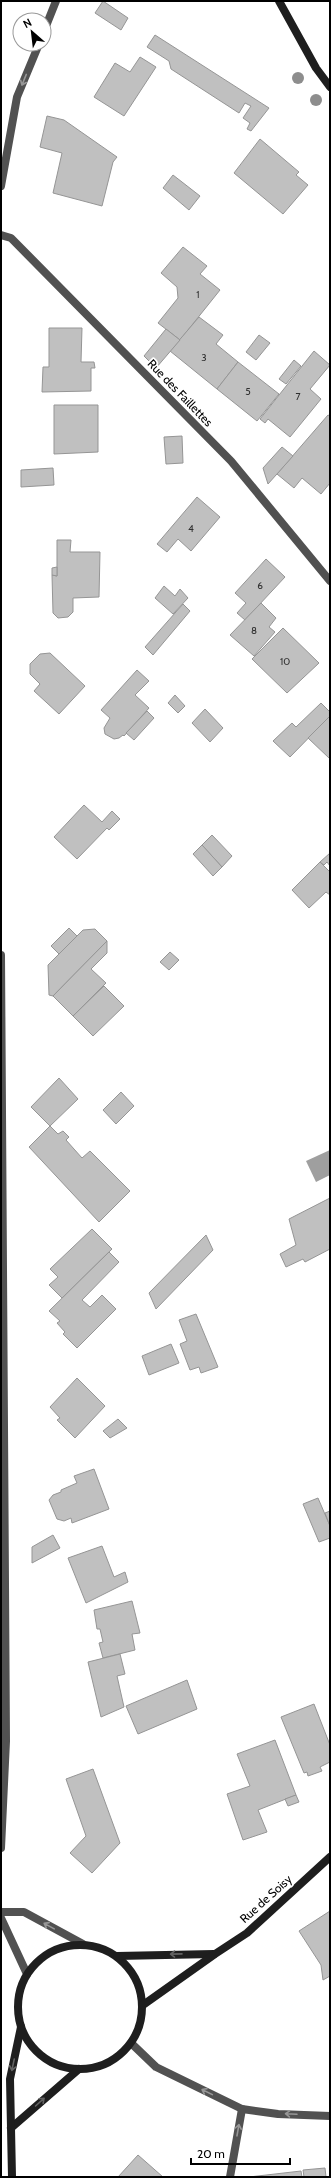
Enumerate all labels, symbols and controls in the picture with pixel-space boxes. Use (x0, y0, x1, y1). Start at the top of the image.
north arrow (12, 12, 52, 52)
text: N (21, 15, 34, 31)
one-way arrow (20, 74, 27, 86)
house number: 1 (196, 288, 200, 301)
house number: 3 (201, 351, 207, 364)
street label: Rue des Faillettes (145, 356, 216, 429)
house number: 5 (245, 385, 251, 398)
house number: 7 (295, 390, 301, 403)
house number: 4 (188, 522, 194, 535)
house number: 6 (257, 579, 263, 592)
house number: 8 (251, 624, 257, 637)
house number: 10 (280, 655, 290, 668)
street label: Rue de Soisy (237, 1871, 295, 1926)
one-way arrow (43, 1921, 55, 1929)
one-way arrow (170, 1951, 183, 1958)
one-way arrow (8, 2058, 16, 2071)
one-way arrow (201, 2088, 213, 2095)
one-way arrow (34, 2097, 45, 2106)
one-way arrow (285, 2111, 298, 2118)
one-way arrow (234, 2124, 242, 2137)
scale bar (191, 2140, 290, 2166)
text: 20 m (197, 2146, 225, 2161)

